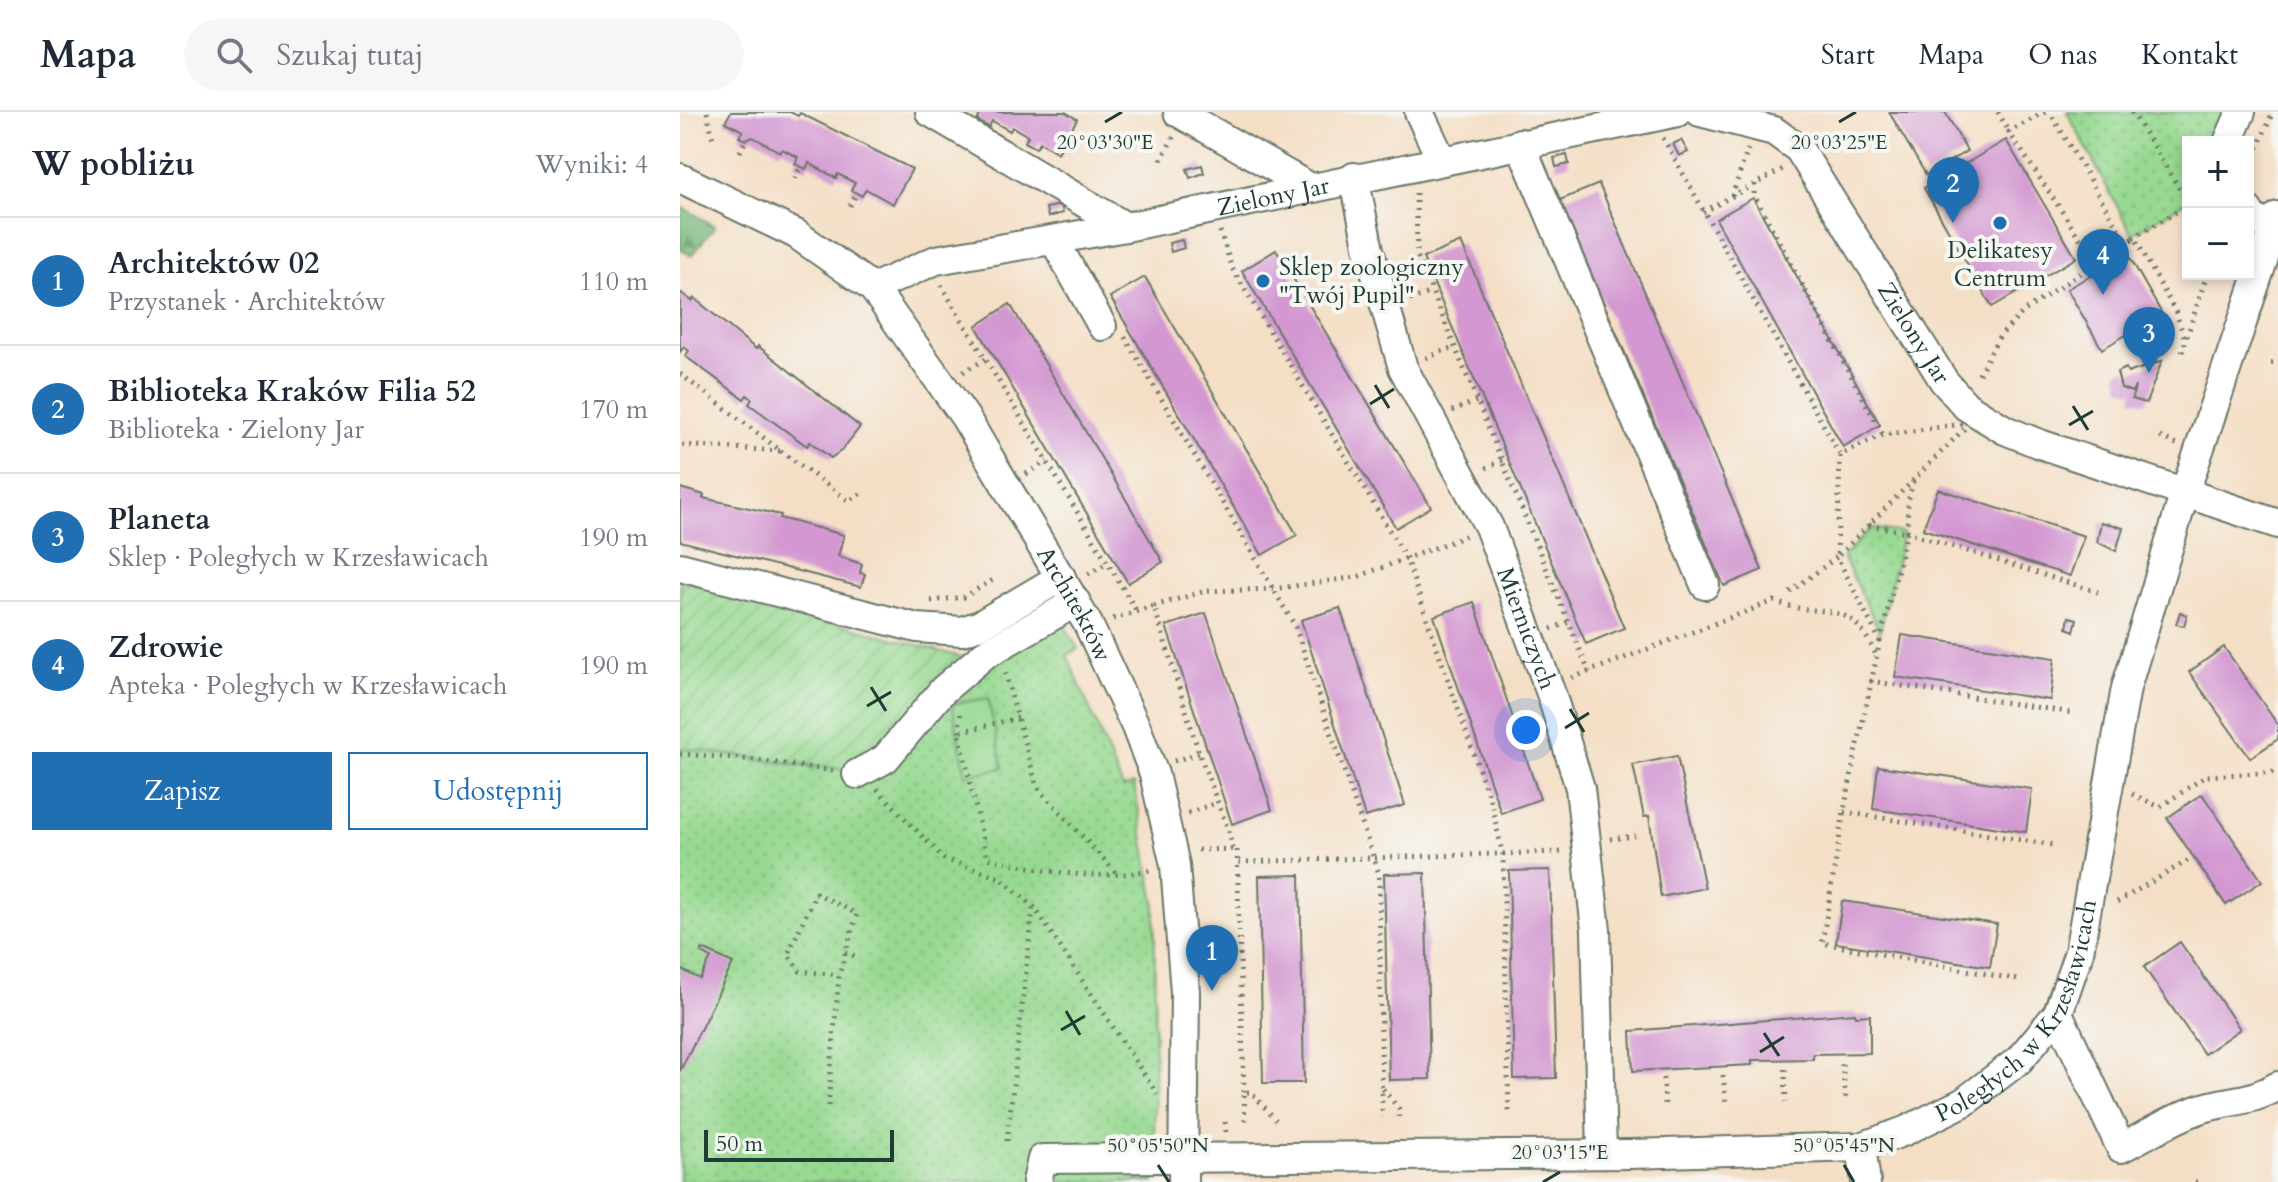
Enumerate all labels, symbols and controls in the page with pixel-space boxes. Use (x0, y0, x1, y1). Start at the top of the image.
search box (184, 19, 744, 91)
text: Mapa (40, 29, 136, 81)
icon: search (212, 33, 256, 77)
text: Szukaj tutaj (276, 35, 424, 76)
text: Start (1821, 36, 1875, 74)
text: Mapa (1919, 36, 1984, 74)
text: O nas (2028, 36, 2097, 74)
text: Kontakt (2141, 36, 2238, 74)
text: 20°03'30"E (1057, 129, 1153, 156)
text: 20°03'25"E (1791, 129, 1887, 156)
map controls (2182, 136, 2254, 280)
button: + (2182, 136, 2254, 208)
text: W pobliżu (32, 141, 195, 187)
text: Wyniki: 4 (535, 147, 648, 182)
pin: 2 (1927, 157, 1979, 223)
street label: Zielony Jar (1214, 169, 1332, 224)
button: − (2182, 208, 2254, 280)
marker: Delikatesy Centrum (1991, 214, 2009, 232)
pin: 4 (2077, 229, 2129, 295)
place label: Delikatesy Centrum (1947, 234, 2053, 295)
text: Architektów 02 (108, 243, 319, 284)
place label: Sklep zoologiczny "Twój Pupil" (1279, 251, 1464, 312)
text: 1 (51, 264, 65, 299)
text: 110 m (579, 264, 648, 299)
marker: Sklep zoologiczny "Twój Pupil" (1254, 272, 1272, 290)
street label: Zielony Jar (1870, 276, 1958, 390)
text: Przystanek · Architektów (108, 284, 386, 319)
pin: 3 (2123, 307, 2175, 373)
text: Biblioteka Kraków Filia 52 (108, 371, 476, 412)
text: 2 (51, 392, 65, 427)
text: 170 m (579, 392, 648, 427)
text: Biblioteka · Zielony Jar (108, 412, 364, 447)
text: Planeta (108, 499, 210, 540)
text: 3 (51, 520, 65, 555)
text: 190 m (579, 520, 648, 555)
text: Sklep · Poległych w Krzesławicach (108, 540, 489, 575)
street label: Architektów (1029, 540, 1120, 667)
street label: Mierniczych (1489, 562, 1564, 694)
text: Zdrowie (108, 627, 224, 668)
text: 4 (51, 648, 65, 683)
text: 190 m (579, 648, 648, 683)
text: Apteka · Poległych w Krzesławicach (108, 668, 507, 703)
your location (1506, 710, 1546, 750)
button: Zapisz (32, 752, 332, 830)
button: Udostępnij (348, 752, 648, 830)
street label: Poległych w Krzesławicach (1930, 897, 2105, 1130)
pin: 1 (1186, 925, 1238, 991)
scale bar (704, 1126, 894, 1162)
text: 50 m (716, 1129, 763, 1159)
text: 50°05'50"N (1107, 1132, 1209, 1159)
text: 50°05'45"N (1793, 1132, 1895, 1159)
text: 20°03'15"E (1512, 1139, 1608, 1166)

